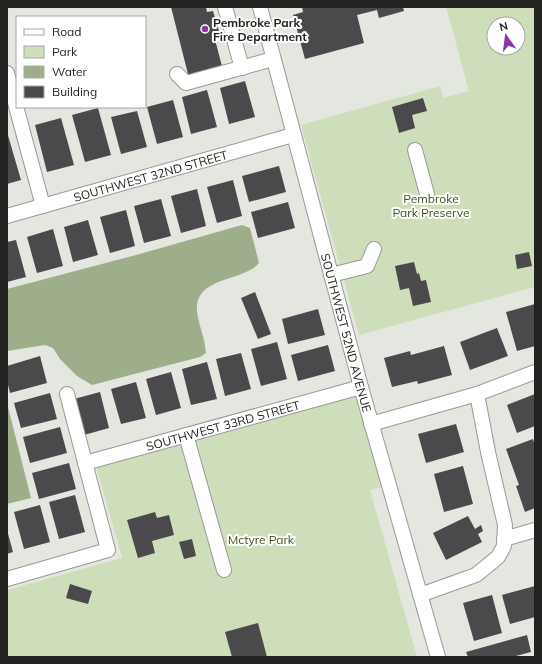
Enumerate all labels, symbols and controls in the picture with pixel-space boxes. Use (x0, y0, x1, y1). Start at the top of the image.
place label: Pembroke Park Fire Department (213, 15, 307, 44)
legend (16, 16, 146, 108)
north arrow (486, 16, 526, 56)
text: N (498, 18, 509, 34)
text: Road (52, 24, 81, 39)
marker: Pembroke Park Fire Department (200, 24, 210, 34)
text: Park (52, 44, 78, 59)
text: Water (52, 64, 88, 79)
text: Building (52, 84, 97, 99)
street label: SOUTHWEST 32ND STREET (72, 146, 230, 204)
park label: Pembroke Park Preserve (393, 191, 469, 220)
street label: SOUTHWEST 52ND AVENUE (318, 252, 375, 414)
street label: SOUTHWEST 33RD STREET (144, 397, 302, 453)
park label: Mctyre Park (228, 532, 295, 547)

